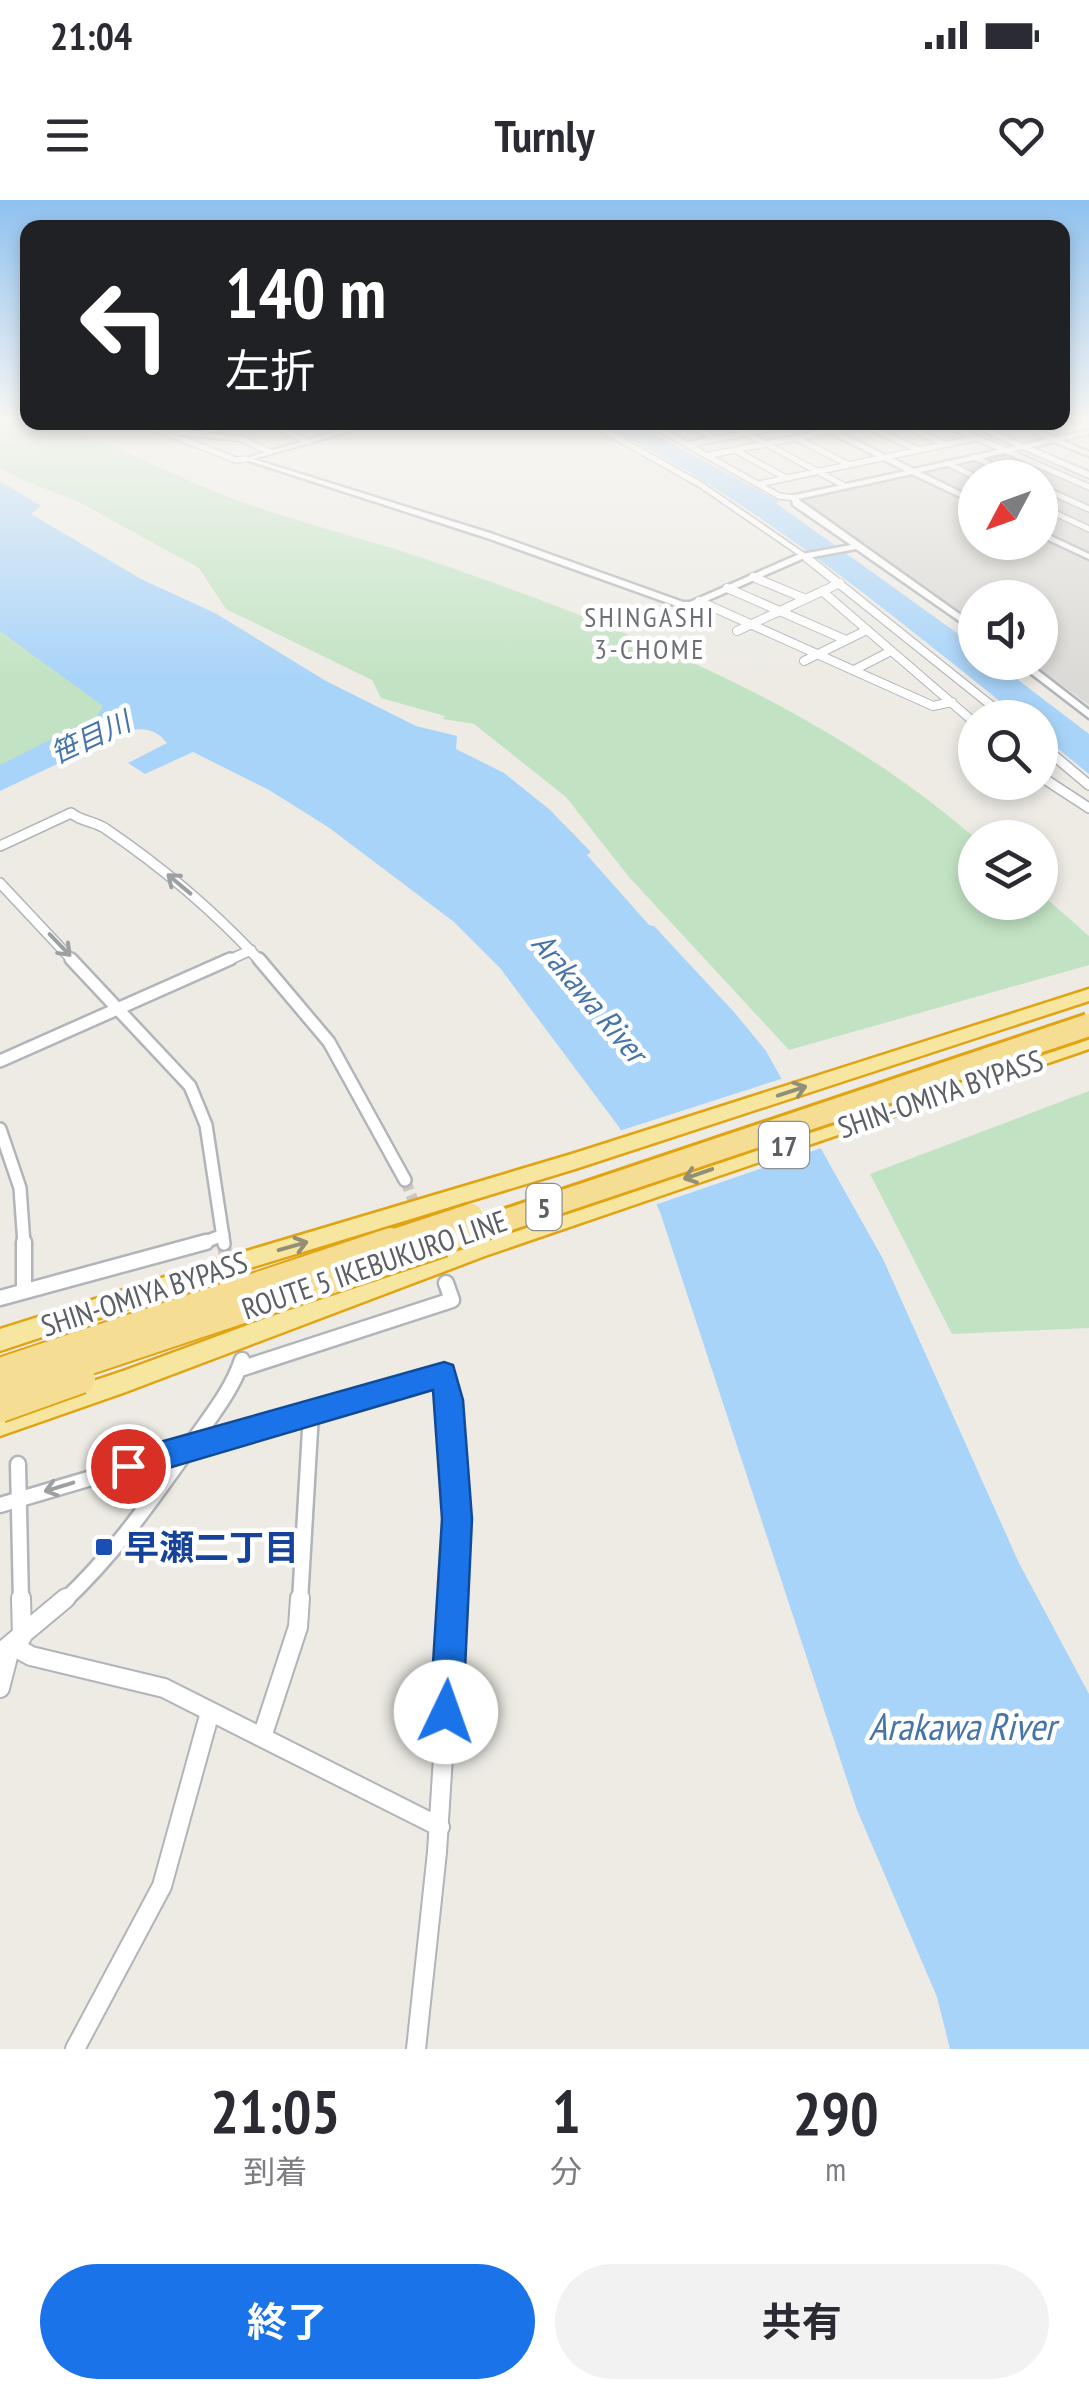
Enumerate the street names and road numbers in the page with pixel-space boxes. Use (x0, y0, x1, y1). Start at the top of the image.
street label: SHIN-OMIYA BYPASS (832, 1040, 1048, 1146)
road number: 17 (759, 1122, 809, 1168)
road number: 5 (526, 1184, 562, 1230)
street label: ROUTE 5 IKEBUKURO LINE (236, 1200, 512, 1328)
street label: SHIN-OMIYA BYPASS (36, 1241, 252, 1345)

